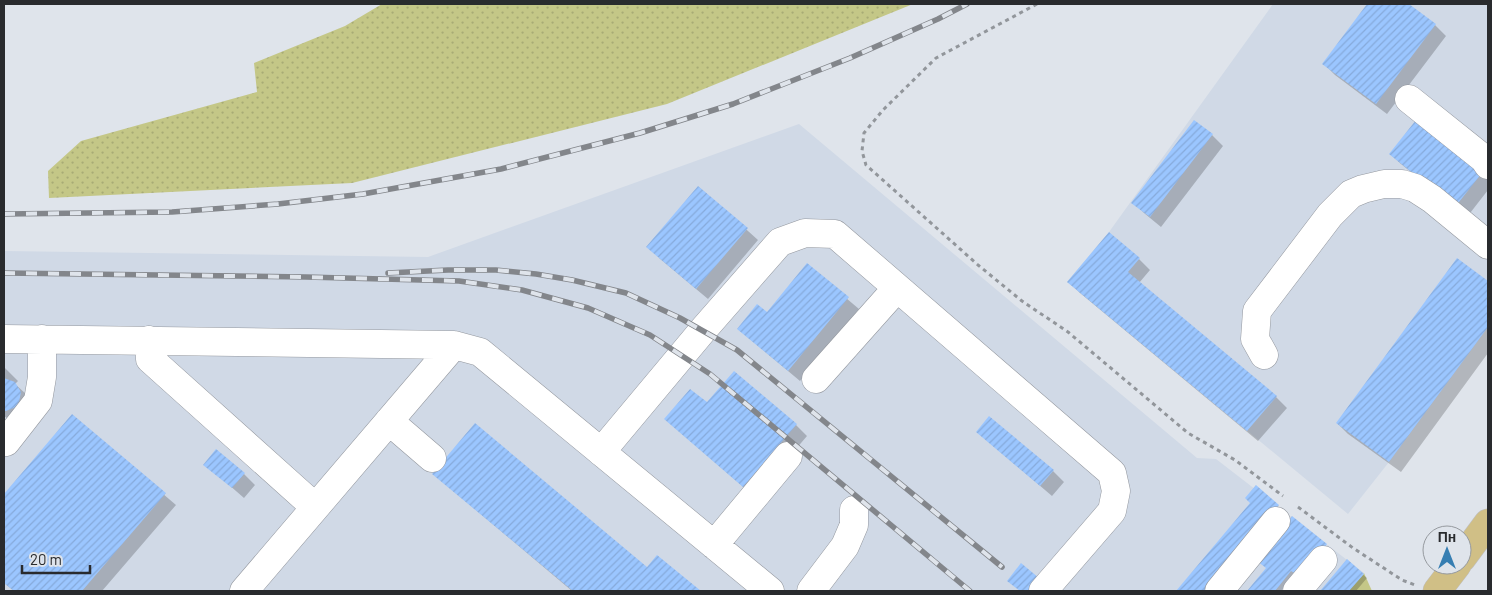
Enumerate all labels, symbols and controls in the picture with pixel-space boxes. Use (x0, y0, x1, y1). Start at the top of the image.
north arrow (1422, 525, 1472, 575)
text: Пн (1438, 528, 1456, 545)
scale bar (22, 542, 90, 574)
text: 20 m (30, 550, 62, 568)

